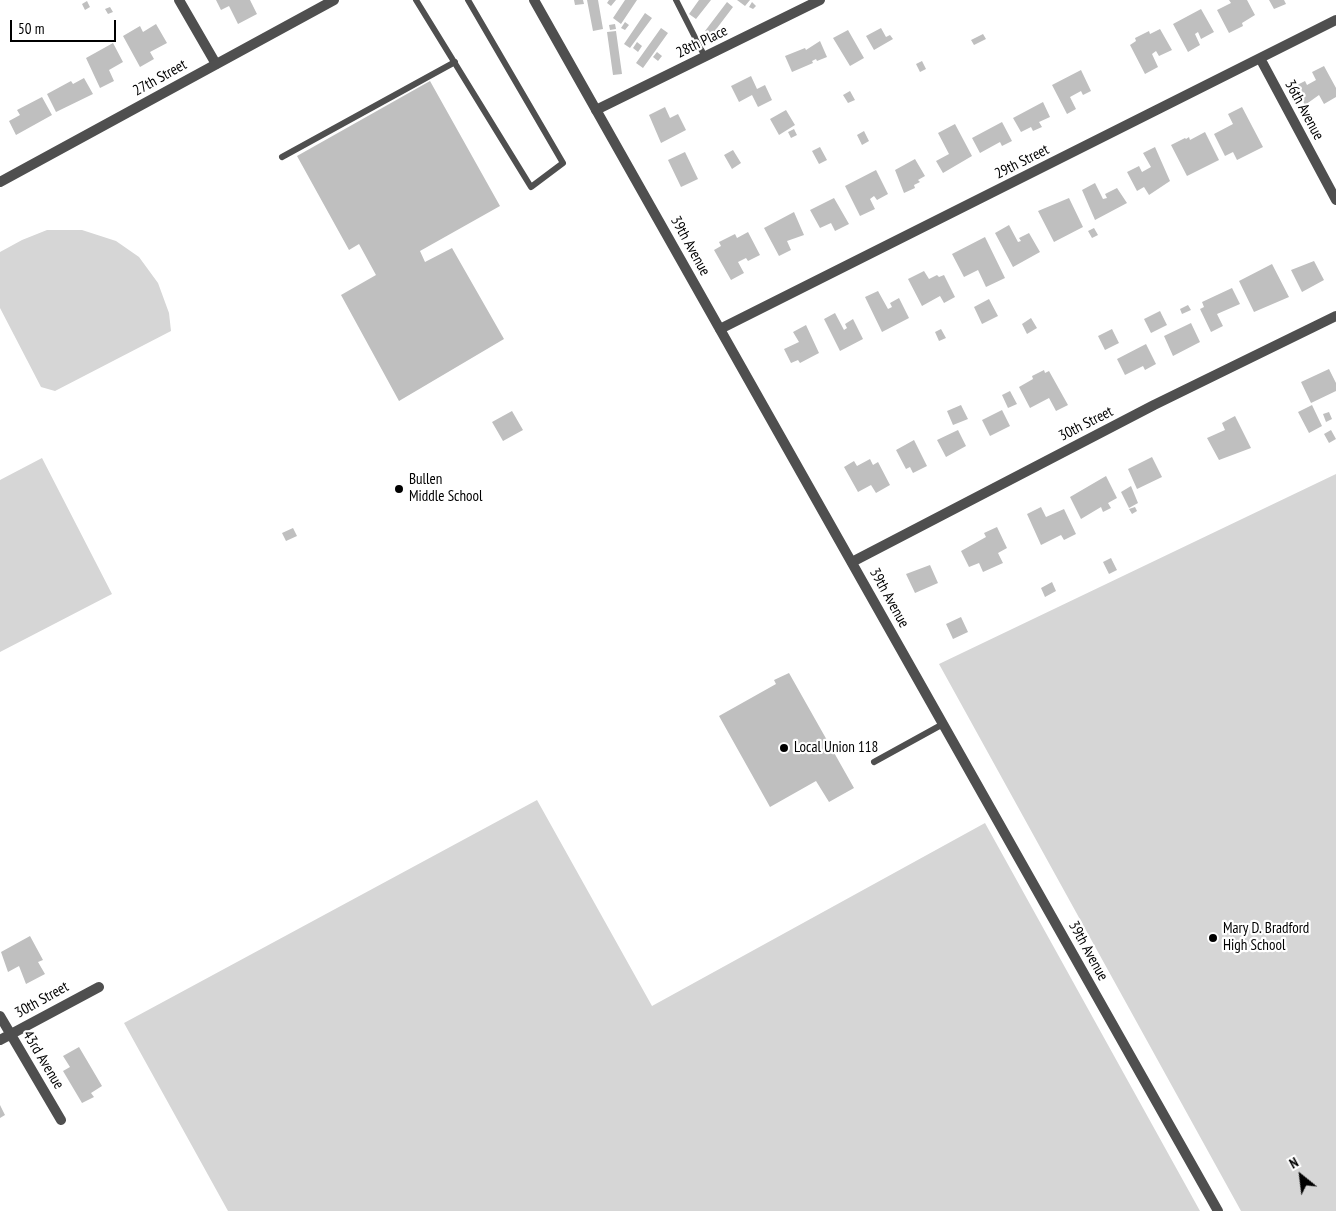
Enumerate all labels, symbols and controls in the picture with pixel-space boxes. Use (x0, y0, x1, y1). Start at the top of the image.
scale bar (12, 10, 119, 42)
text: 50 m (18, 19, 44, 38)
street label: 28th Place (673, 22, 731, 62)
street label: 27th Street (130, 56, 190, 100)
street label: 36th Avenue (1281, 77, 1327, 143)
street label: 29th Street (992, 141, 1052, 183)
street label: 39th Avenue (666, 213, 714, 279)
street label: 30th Street (1056, 403, 1116, 445)
place label: Bullen Middle School (409, 471, 482, 506)
marker: Bullen Middle School (393, 483, 405, 495)
street label: 39th Avenue (865, 565, 913, 631)
place label: Local Union 118 (794, 739, 878, 757)
marker: Local Union 118 (778, 742, 790, 754)
street label: 39th Avenue (1064, 918, 1112, 984)
place label: Mary D. Bradford High School (1223, 920, 1309, 955)
marker: Mary D. Bradford High School (1207, 932, 1219, 944)
street label: 30th Street (12, 978, 72, 1022)
street label: 43rd Avenue (18, 1027, 68, 1093)
north arrow (1276, 1151, 1326, 1201)
text: N (1286, 1153, 1301, 1173)

